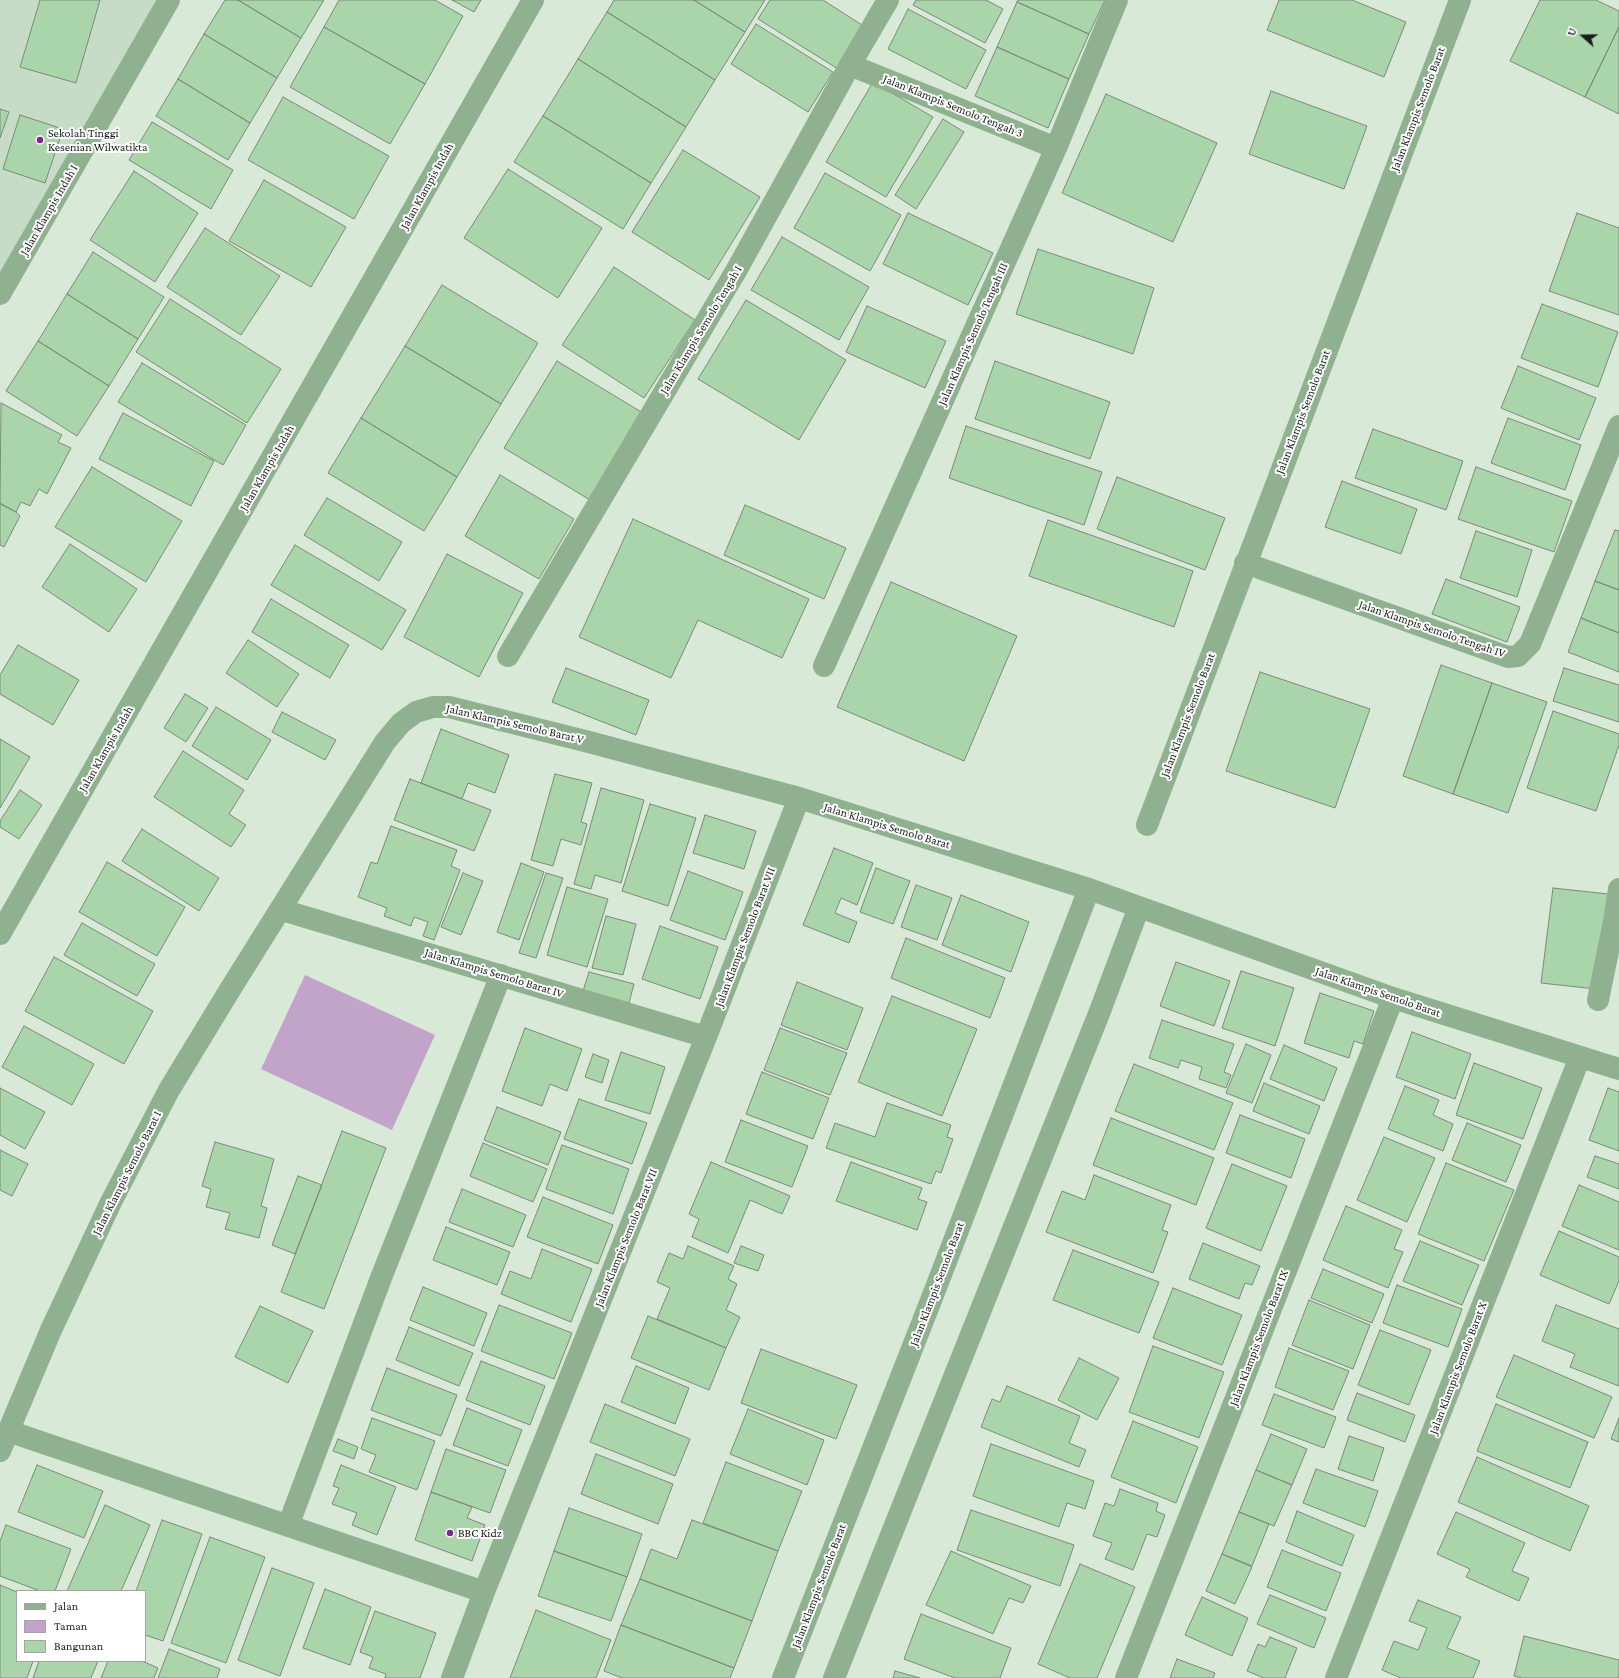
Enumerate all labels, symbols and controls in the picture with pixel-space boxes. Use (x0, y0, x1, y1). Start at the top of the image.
north arrow (1563, 16, 1603, 56)
text: U (1565, 26, 1579, 37)
street label: Jalan Klampis Semolo Barat (1388, 45, 1448, 173)
street label: Jalan Klampis Semolo Tengah 3 (881, 71, 1025, 141)
place label: Sekolah Tinggi Kesenian Wilwatikta (48, 126, 148, 154)
marker: Sekolah Tinggi Kesenian Wilwatikta (35, 135, 45, 145)
street label: Jalan Klampis Indah (397, 140, 457, 232)
street label: Jalan Klampis Indah I (17, 162, 81, 258)
street label: Jalan Klampis Semolo Tengah III (935, 260, 1011, 408)
street label: Jalan Klampis Semolo Tengah I (657, 263, 745, 397)
street label: Jalan Klampis Semolo Barat (1273, 348, 1333, 476)
street label: Jalan Klampis Indah (237, 423, 297, 513)
street label: Jalan Klampis Semolo Tengah IV (1357, 597, 1507, 661)
street label: Jalan Klampis Semolo Barat (1158, 651, 1218, 779)
street label: Jalan Klampis Semolo Barat V (445, 701, 585, 747)
street label: Jalan Klampis Indah (76, 704, 136, 794)
street label: Jalan Klampis Semolo Barat (822, 800, 952, 852)
street label: Jalan Klampis Semolo Barat VII (712, 865, 778, 1009)
street label: Jalan Klampis Semolo Barat IV (423, 945, 565, 1001)
street label: Jalan Klampis Semolo Barat (1313, 964, 1443, 1020)
street label: Jalan Klampis Semolo Barat I (89, 1108, 165, 1238)
street label: Jalan Klampis Semolo Barat VII (592, 1167, 660, 1309)
street label: Jalan Klampis Semolo Barat (907, 1220, 967, 1348)
street label: Jalan Klampis Semolo Barat IX (1226, 1268, 1292, 1408)
street label: Jalan Klampis Semolo Barat X (1426, 1300, 1490, 1436)
street label: Jalan Klampis Semolo Barat (789, 1522, 849, 1650)
place label: BBC Kidz (458, 1526, 502, 1540)
marker: BBC Kidz (445, 1528, 455, 1538)
legend (16, 1590, 146, 1662)
text: Jalan (54, 1599, 78, 1613)
text: Taman (54, 1619, 87, 1633)
text: Bangunan (54, 1639, 103, 1653)

